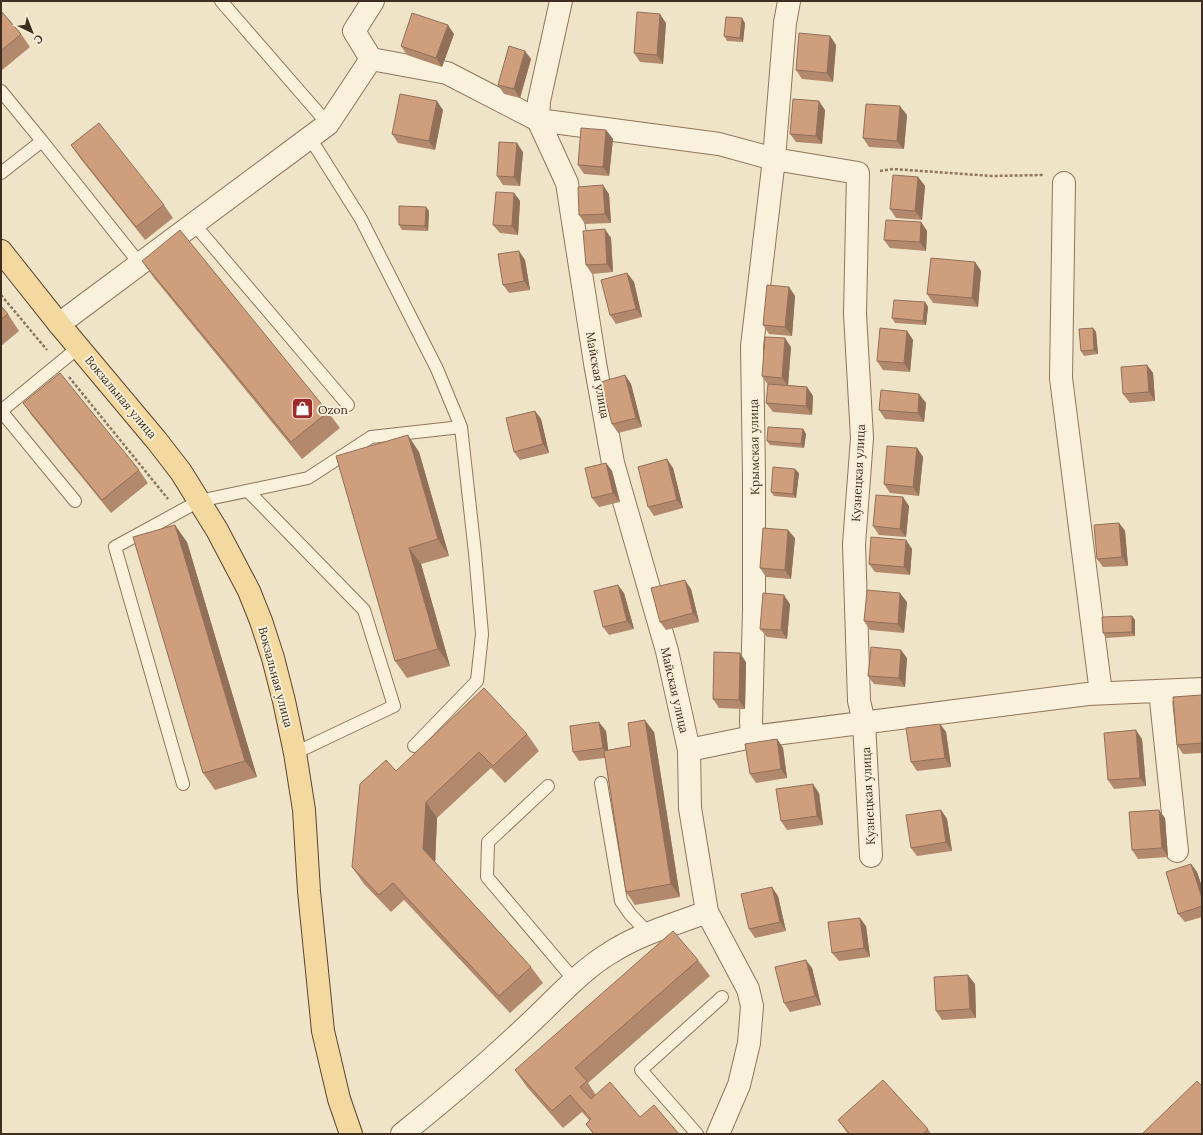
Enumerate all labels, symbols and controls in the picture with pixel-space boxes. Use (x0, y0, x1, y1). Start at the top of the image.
north arrow (12, 12, 52, 52)
text: С (31, 32, 46, 47)
street label: Майская улица (583, 330, 613, 420)
street label: Вокзальная улица (82, 352, 160, 442)
shop icon: Ozon (290, 396, 316, 422)
street label: Крымская улица (746, 399, 762, 495)
place label: Ozon (318, 402, 348, 417)
street label: Кузнецкая улица (848, 424, 868, 522)
street label: Вокзальная улица (255, 625, 297, 729)
street label: Майская улица (658, 645, 692, 735)
street label: Кузнецкая улица (858, 747, 878, 845)

